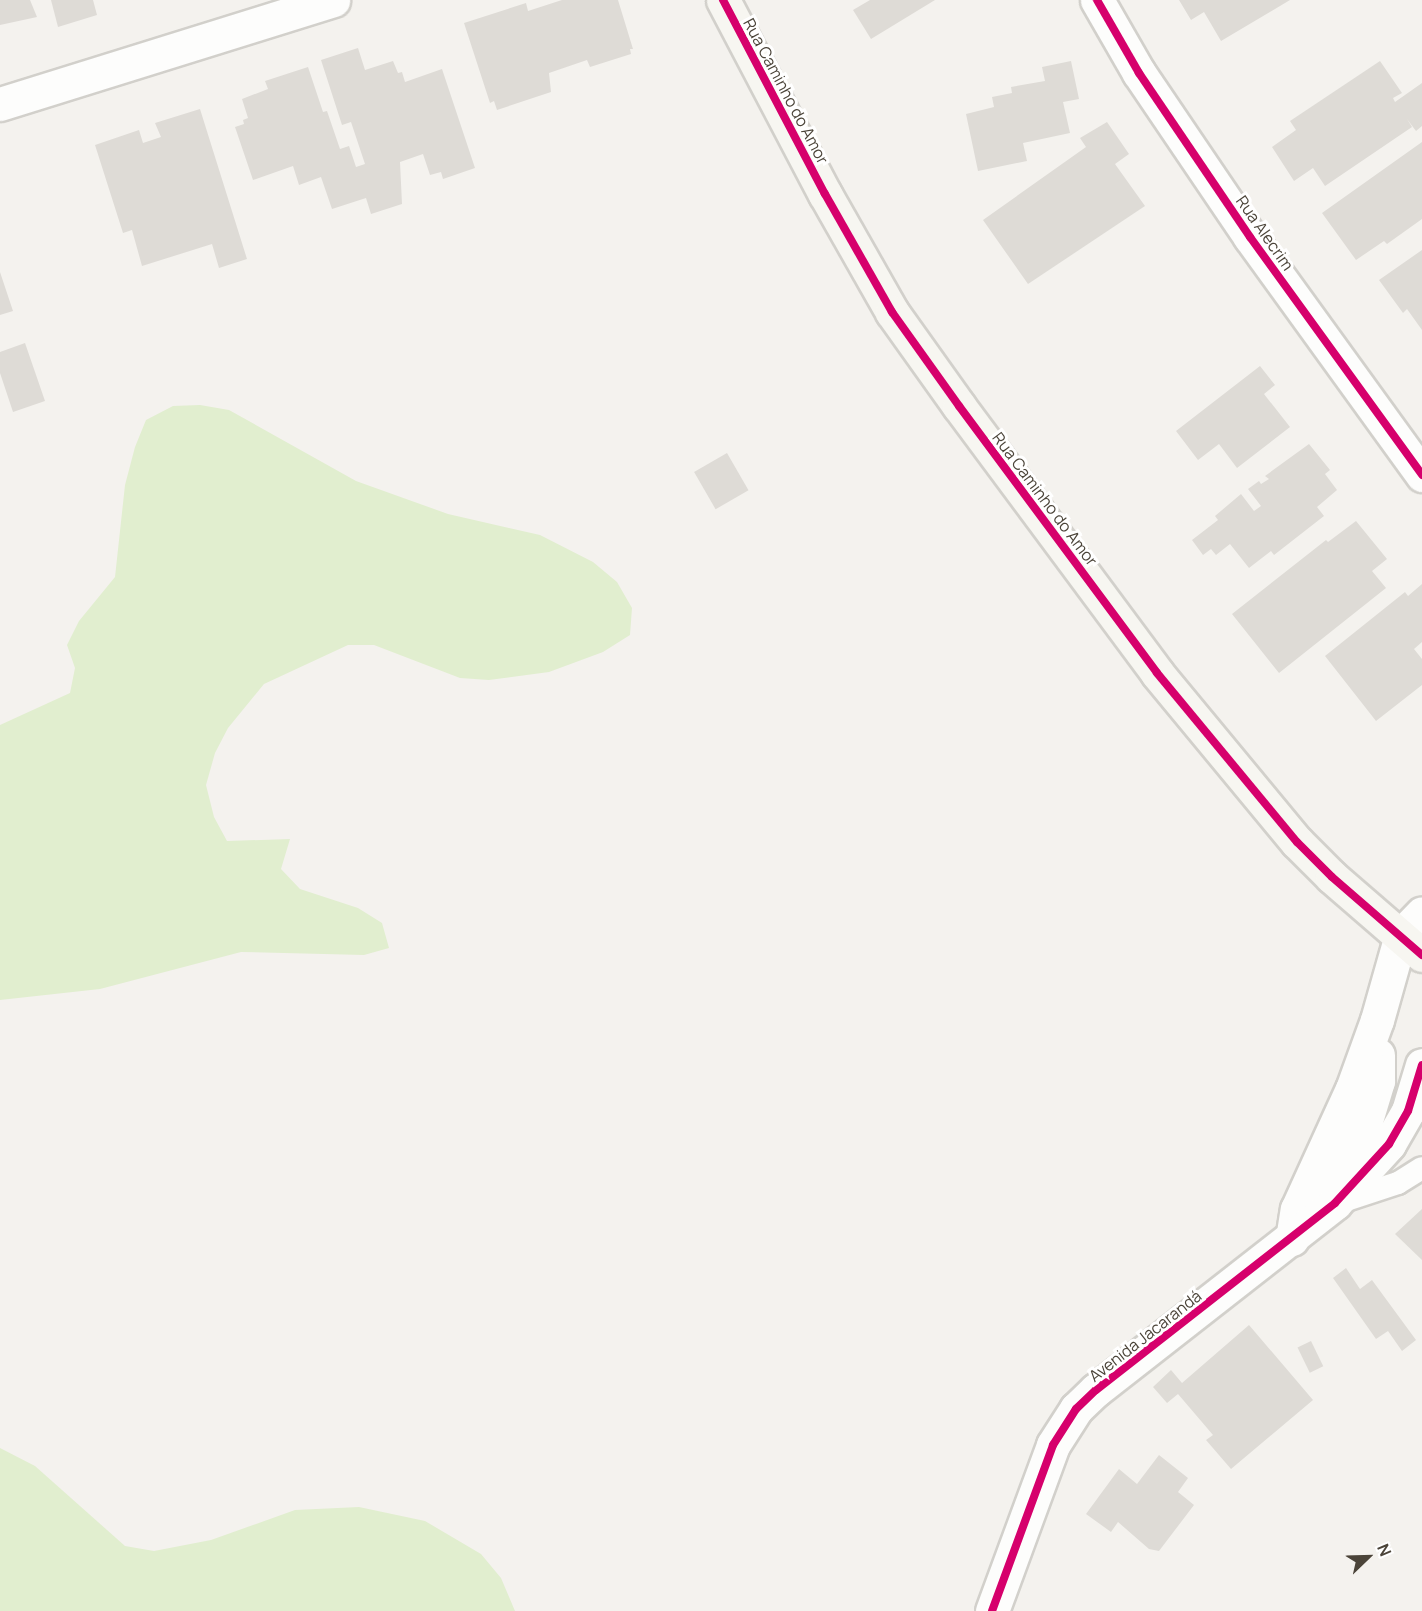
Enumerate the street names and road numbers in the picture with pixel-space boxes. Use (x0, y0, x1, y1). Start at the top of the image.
street label: Rua Caminho do Amor (739, 15, 833, 167)
street label: Rua Alecrim (1232, 192, 1298, 274)
street label: Rua Caminho do Amor (989, 429, 1101, 569)
street label: Avenida Jacarandá (1085, 1286, 1205, 1386)

